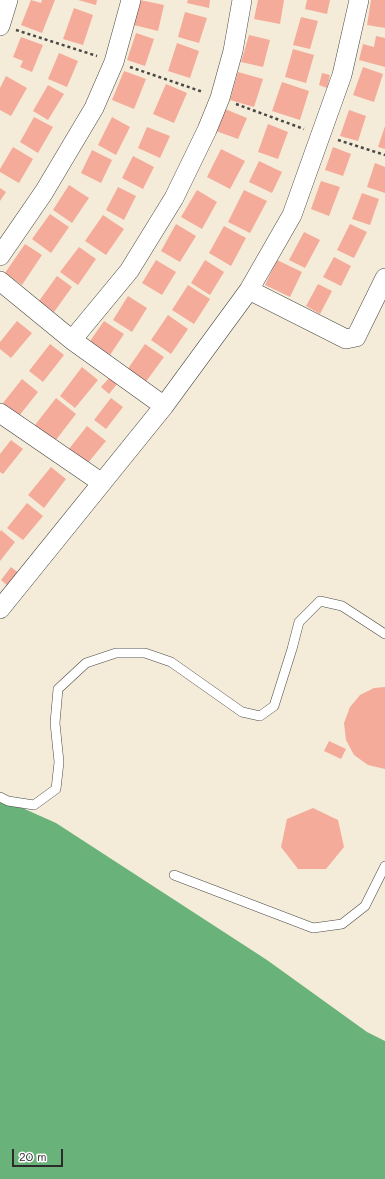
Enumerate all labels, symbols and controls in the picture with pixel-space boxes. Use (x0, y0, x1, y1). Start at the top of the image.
scale bar (14, 1141, 65, 1167)
text: 20 m (19, 1148, 47, 1164)

